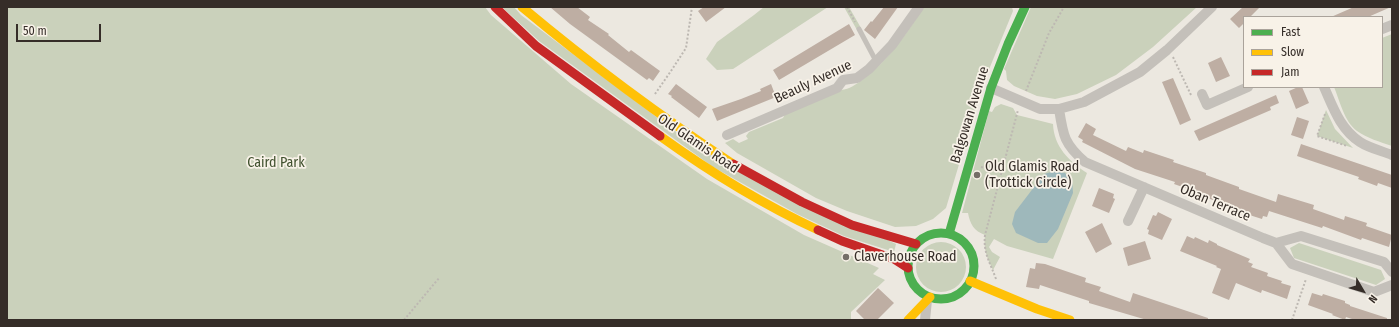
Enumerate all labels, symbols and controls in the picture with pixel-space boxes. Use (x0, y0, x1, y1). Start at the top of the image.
scale bar (18, 16, 103, 42)
legend (1243, 16, 1383, 88)
text: 50 m (23, 24, 47, 38)
text: Fast (1281, 25, 1300, 39)
text: Slow (1281, 45, 1304, 59)
street label: Beauly Avenue (771, 57, 855, 107)
street label: Balgowan Avenue (947, 65, 993, 165)
text: Jam (1281, 65, 1299, 79)
street label: Old Glamis Road (654, 111, 742, 177)
park label: Caird Park (247, 155, 305, 171)
place label: Old Glamis Road (Trottick Circle) (985, 159, 1079, 192)
marker: Old Glamis Road (Trottick Circle) (972, 170, 982, 180)
street label: Oban Terrace (1177, 181, 1253, 225)
place label: Claverhouse Road (854, 249, 956, 265)
marker: Claverhouse Road (841, 252, 851, 262)
north arrow (1343, 271, 1383, 311)
text: N (1366, 292, 1380, 305)

